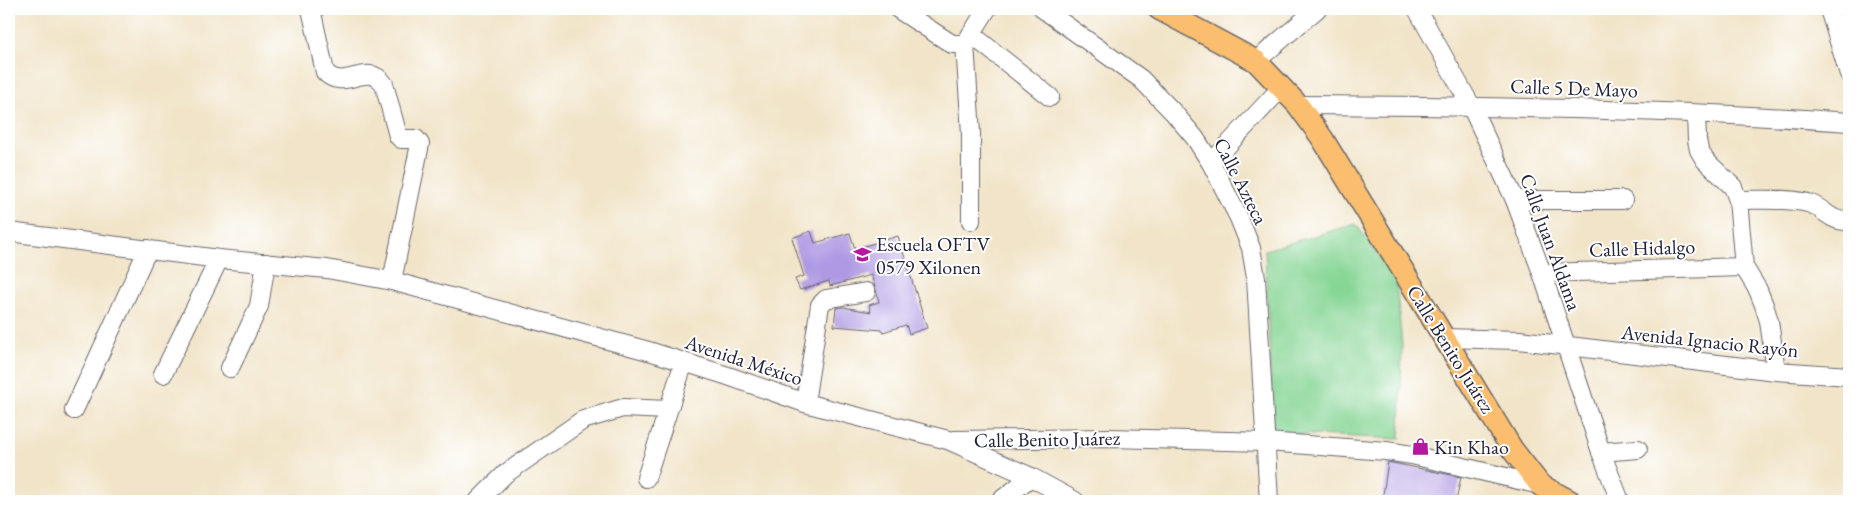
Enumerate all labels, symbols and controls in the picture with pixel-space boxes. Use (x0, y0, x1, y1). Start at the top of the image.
street label: Calle 5 De Mayo (1510, 73, 1638, 103)
street label: Calle Azteca (1208, 133, 1274, 229)
street label: Calle Juan Aldama (1514, 170, 1588, 314)
place label: Escuela OFTV 0579 Xilonen (876, 231, 991, 280)
street label: Calle Hidalgo (1588, 233, 1696, 263)
school or university icon: Escuela OFTV 0579 Xilonen (852, 245, 872, 265)
street label: Calle Benito Juárez (1401, 280, 1501, 418)
street label: Avenida Ignacio Rayón (1619, 319, 1800, 363)
street label: Avenida México (681, 328, 806, 391)
street label: Calle Benito Juárez (974, 425, 1121, 453)
place label: Kin Khao (1434, 434, 1509, 460)
shop icon: Kin Khao (1410, 437, 1430, 457)

